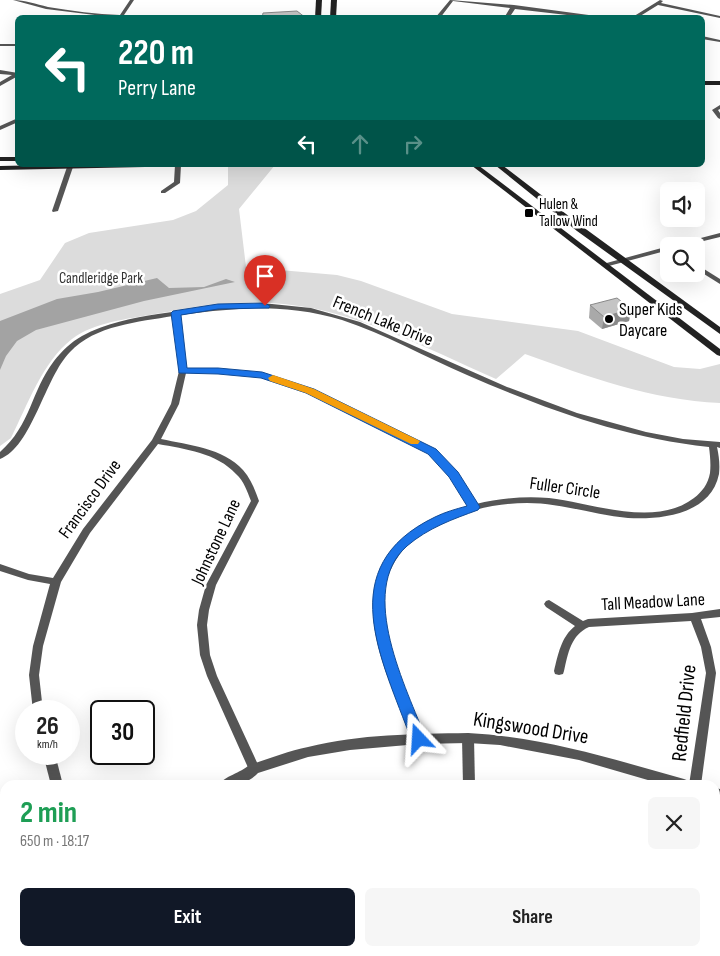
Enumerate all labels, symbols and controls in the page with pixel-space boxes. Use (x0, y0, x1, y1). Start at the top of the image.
text: 220 m (118, 32, 194, 75)
icon: left (35, 35, 100, 100)
text: Perry Lane (118, 75, 196, 102)
icon: left (293, 130, 321, 158)
icon: ahead (346, 130, 374, 158)
icon: right (399, 130, 427, 158)
map controls (660, 182, 705, 282)
button: sound (660, 182, 705, 227)
place label: Hulen & Tallow Wind (539, 195, 598, 231)
marker: Hulen & Tallow Wind (523, 207, 535, 219)
button: search (660, 237, 705, 282)
pin (244, 255, 286, 306)
icon: arrive (251, 262, 279, 290)
park label: Candleridge Park (59, 269, 143, 288)
street label: French Lake Drive (330, 291, 436, 351)
place label: Super Kids Daycare (619, 299, 682, 341)
marker: Super Kids Daycare (603, 313, 615, 325)
street label: Francisco Drive (54, 456, 126, 542)
street label: Fuller Circle (528, 473, 602, 503)
street label: Johnstone Lane (187, 496, 245, 589)
street label: Tall Meadow Lane (601, 589, 705, 615)
street label: Redfield Drive (667, 663, 701, 763)
speed limit sign: 30 (90, 700, 155, 765)
street label: Kingswood Drive (472, 707, 590, 749)
text: 26 (36, 711, 59, 742)
position arrow (392, 712, 444, 764)
text: km/h (37, 737, 58, 752)
text: 2 min (20, 795, 77, 831)
button: close (648, 797, 700, 849)
text: 650 m · 18:17 (20, 832, 89, 851)
button: Exit (20, 888, 355, 946)
button: Share (365, 888, 700, 946)

